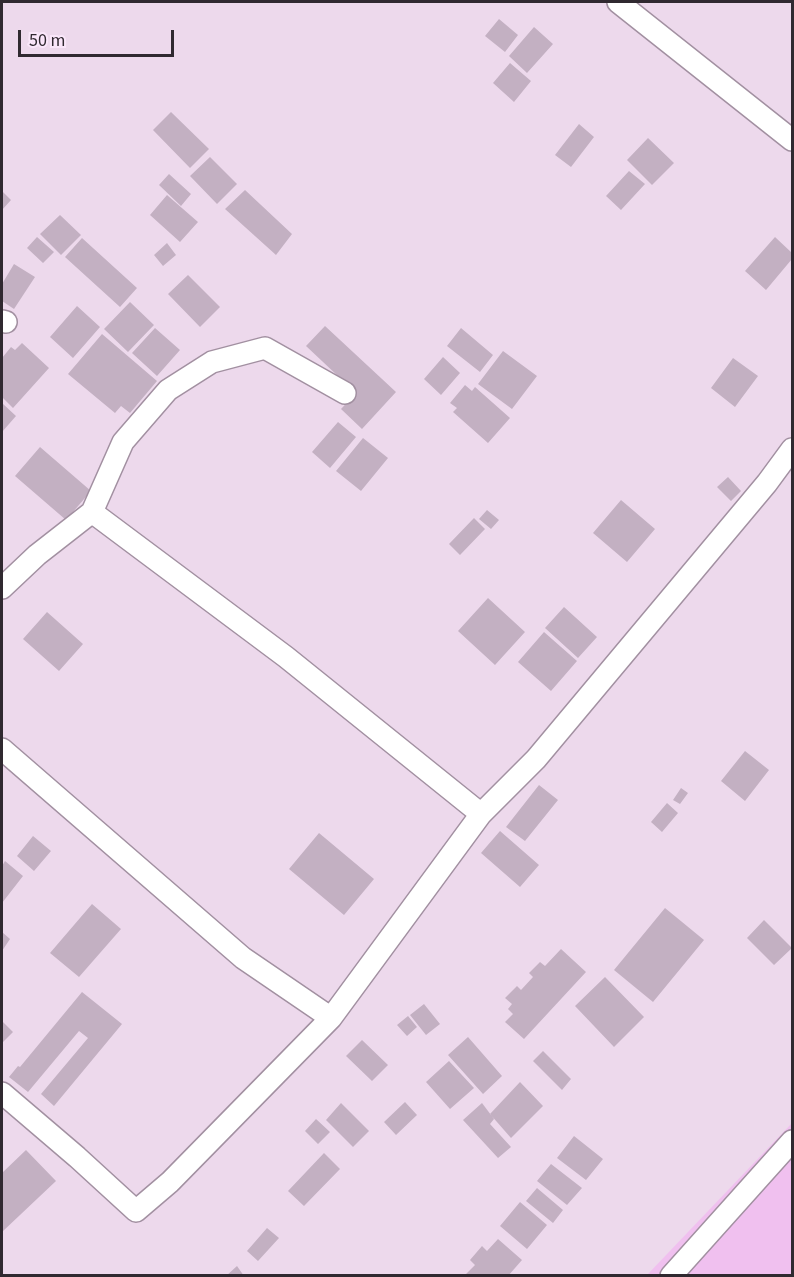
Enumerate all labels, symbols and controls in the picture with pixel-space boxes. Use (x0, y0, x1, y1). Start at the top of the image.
scale bar (21, 18, 177, 56)
text: 50 m (29, 28, 65, 53)

